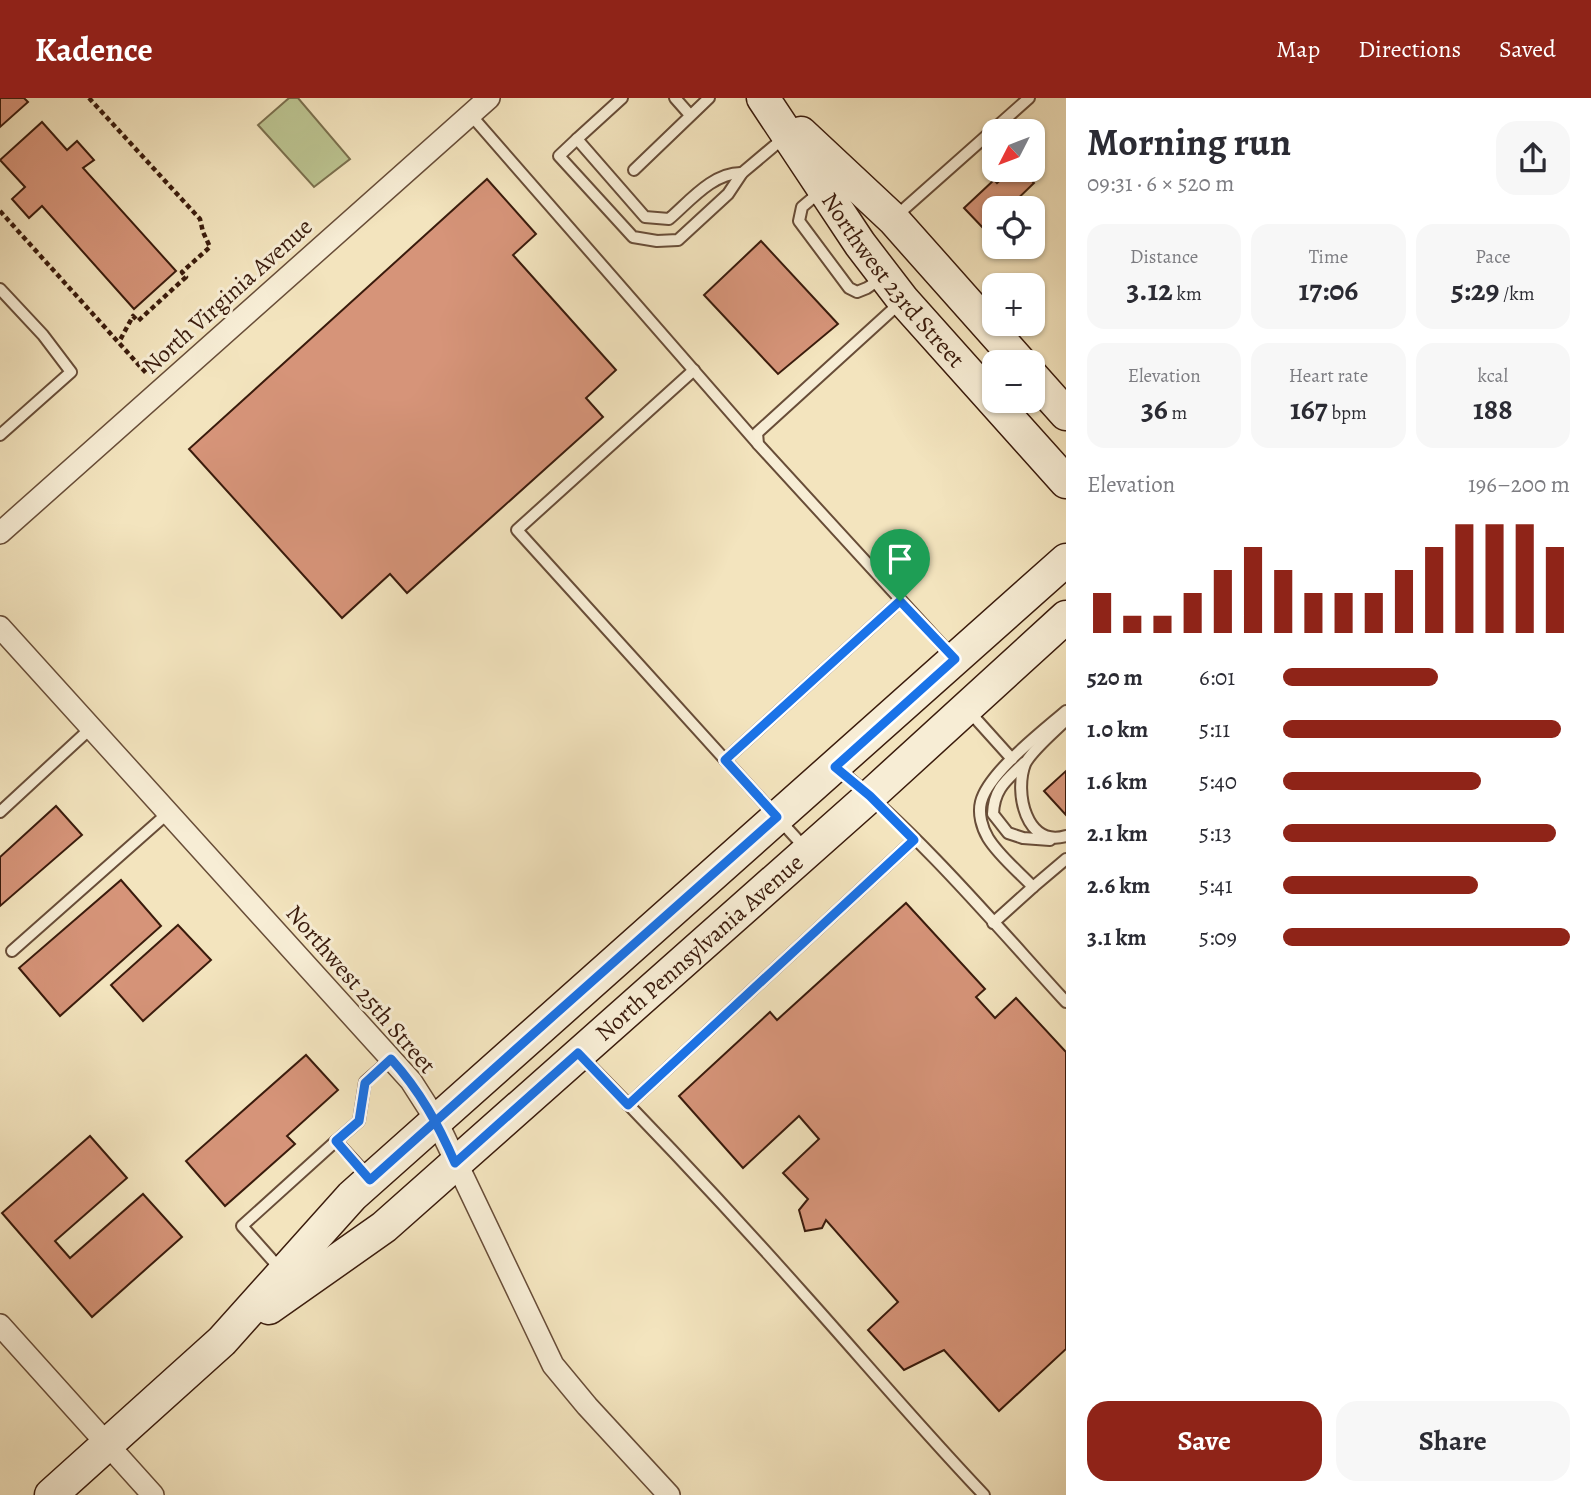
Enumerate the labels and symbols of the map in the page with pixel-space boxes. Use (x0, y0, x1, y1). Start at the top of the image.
north arrow (982, 119, 1045, 182)
street label: Northwest 23rd Street (814, 186, 972, 374)
street label: North Virginia Avenue (135, 211, 319, 381)
pin (870, 529, 930, 601)
street label: North Pennsylvania Avenue (588, 847, 810, 1048)
street label: Northwest 25th Street (279, 898, 443, 1080)

